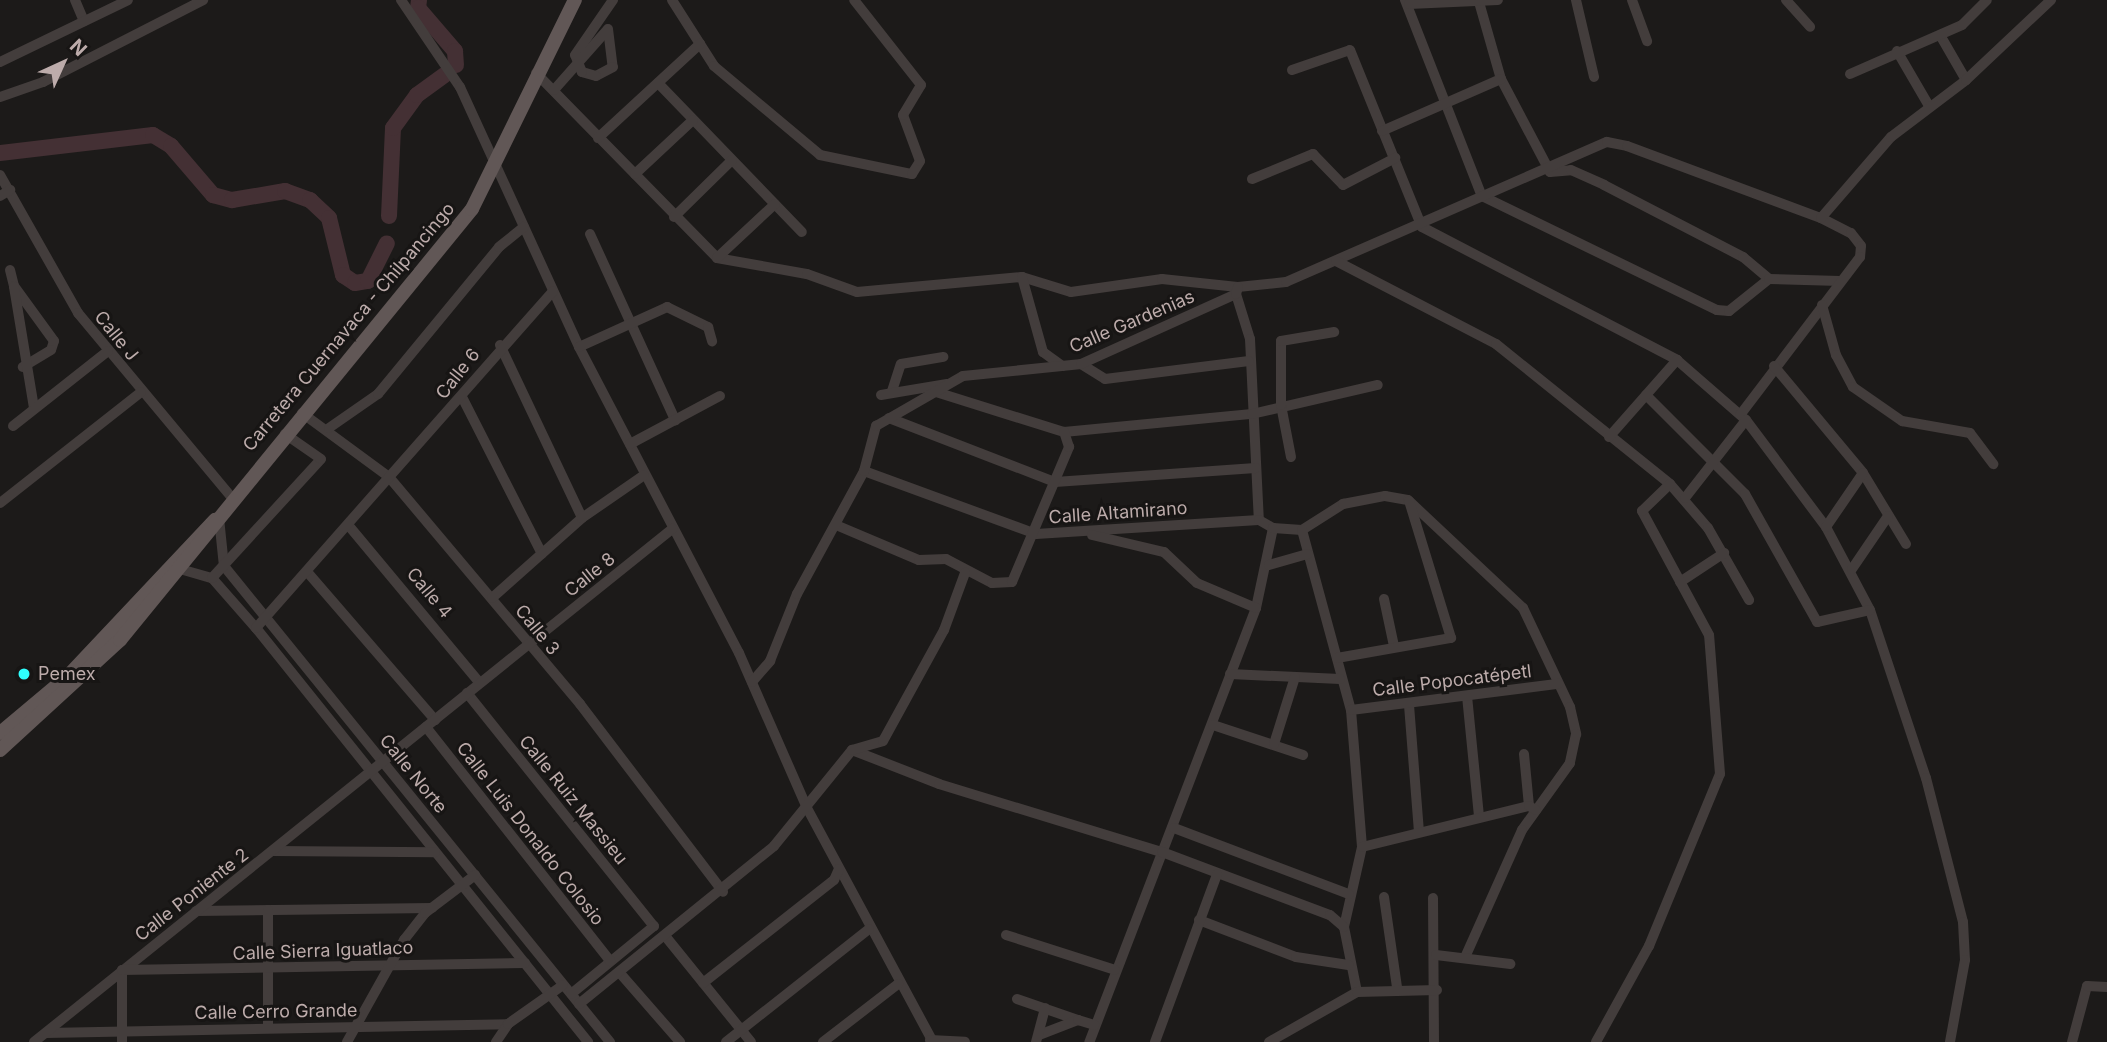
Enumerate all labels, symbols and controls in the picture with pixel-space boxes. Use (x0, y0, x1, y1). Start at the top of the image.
north arrow (28, 28, 98, 98)
text: N (65, 35, 91, 61)
street label: Carretera Cuernavaca - Chilpancingo (239, 198, 459, 456)
street label: Calle Gardenias (1066, 286, 1198, 358)
street label: Calle J (89, 307, 143, 365)
street label: Calle 6 (431, 344, 485, 404)
street label: Calle Altamirano (1048, 497, 1188, 529)
street label: Calle 8 (560, 548, 620, 602)
street label: Calle 4 (402, 563, 456, 623)
street label: Calle 3 (510, 600, 564, 660)
street label: Calle Popocatépetl (1371, 661, 1533, 701)
place label: Pemex (38, 663, 96, 685)
marker: Pemex (16, 666, 32, 682)
street label: Calle Norte (375, 730, 451, 818)
street label: Calle Ruiz Massieu (514, 731, 632, 869)
street label: Calle Luis Donaldo Colosio (452, 738, 608, 930)
street label: Calle Poniente 2 (131, 844, 253, 946)
street label: Calle Sierra Iguatlaco (232, 937, 414, 965)
street label: Calle Cerro Grande (194, 1000, 358, 1024)

